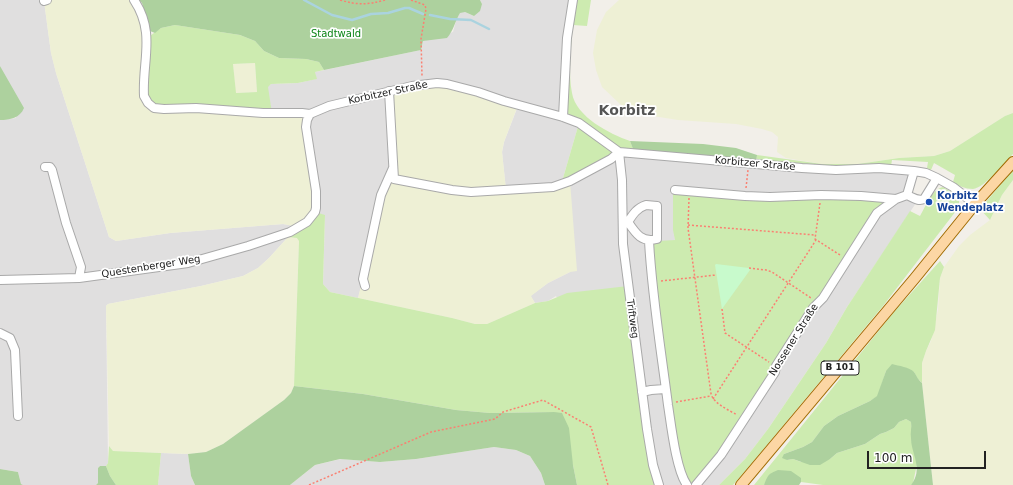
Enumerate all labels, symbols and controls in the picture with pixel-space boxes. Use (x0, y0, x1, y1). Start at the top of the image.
park label: Stadtwald (311, 28, 361, 40)
street label: Korbitzer Straße (347, 79, 429, 107)
district label: Korbitz (599, 103, 655, 119)
street label: Korbitzer Straße (714, 154, 796, 174)
place label: Korbitz Wendeplatz (937, 190, 1003, 214)
marker: Korbitz Wendeplatz (924, 197, 934, 207)
street label: Questenberger Weg (101, 253, 201, 281)
street label: Triftweg (623, 299, 641, 339)
street label: Nossener Straße (767, 302, 821, 378)
road number: B 101 (821, 361, 859, 375)
scale bar (869, 443, 988, 469)
text: 100 m (874, 451, 912, 465)

